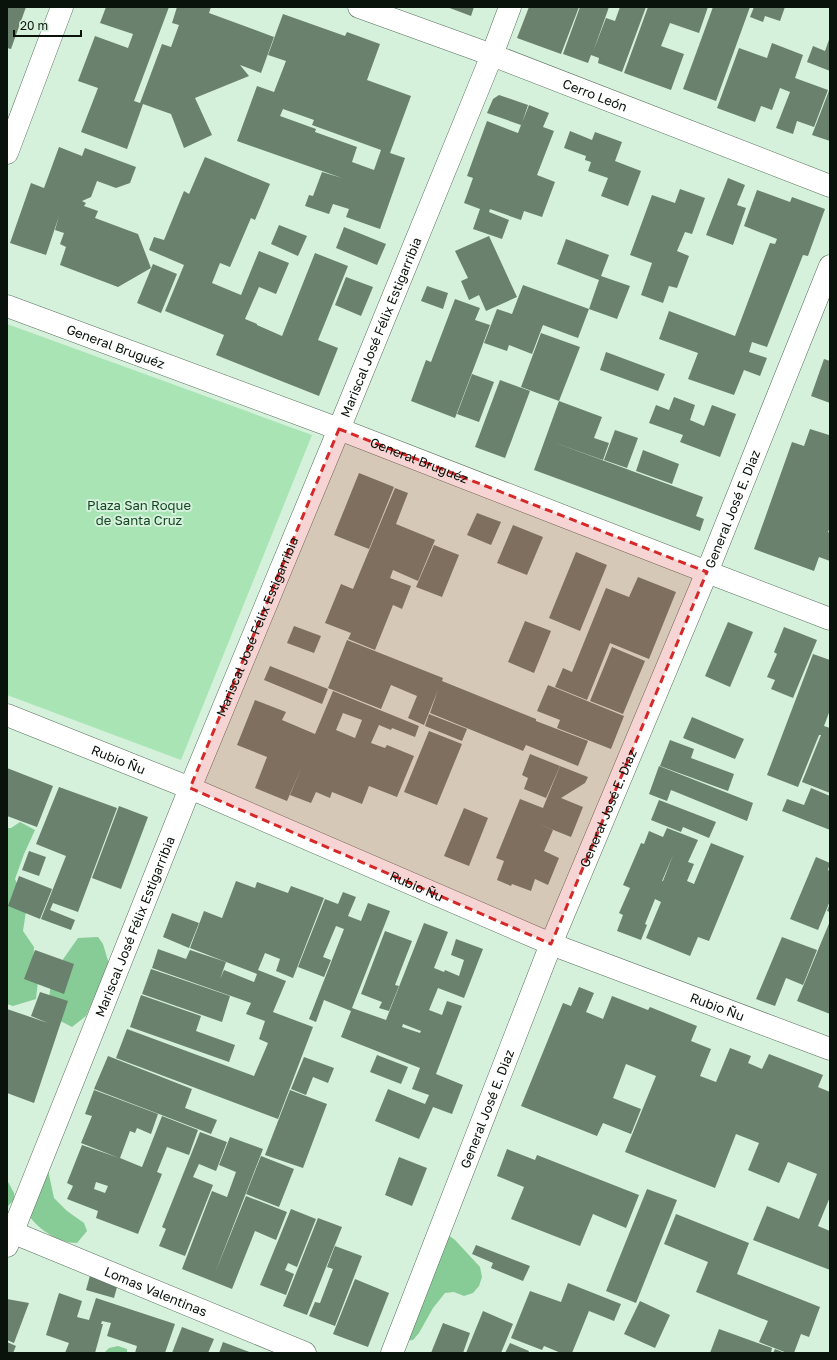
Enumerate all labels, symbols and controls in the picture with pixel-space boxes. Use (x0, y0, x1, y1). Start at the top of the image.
scale bar (14, 12, 81, 38)
text: 20 m (20, 18, 48, 33)
street label: Cerro León (560, 75, 630, 115)
street label: Mariscal José Félix Estigarribia (337, 235, 425, 420)
street label: General Bruguéz (64, 321, 168, 372)
street label: General Bruguéz (368, 434, 471, 487)
street label: General José E. Diaz (701, 447, 763, 571)
park label: Plaza San Roque de Santa Cruz (87, 497, 191, 528)
street label: Mariscal José Félix Estigarribia (213, 534, 301, 719)
street label: Rubio Ñu (89, 742, 148, 777)
street label: General José E. Diaz (576, 747, 640, 870)
street label: Mariscal José Félix Estigarribia (91, 834, 178, 1019)
street label: Rubio Ñu (387, 867, 446, 905)
street label: Rubio Ñu (688, 989, 747, 1024)
street label: General José E. Diaz (457, 1047, 517, 1171)
street label: Lomas Valentinas (102, 1263, 210, 1320)

